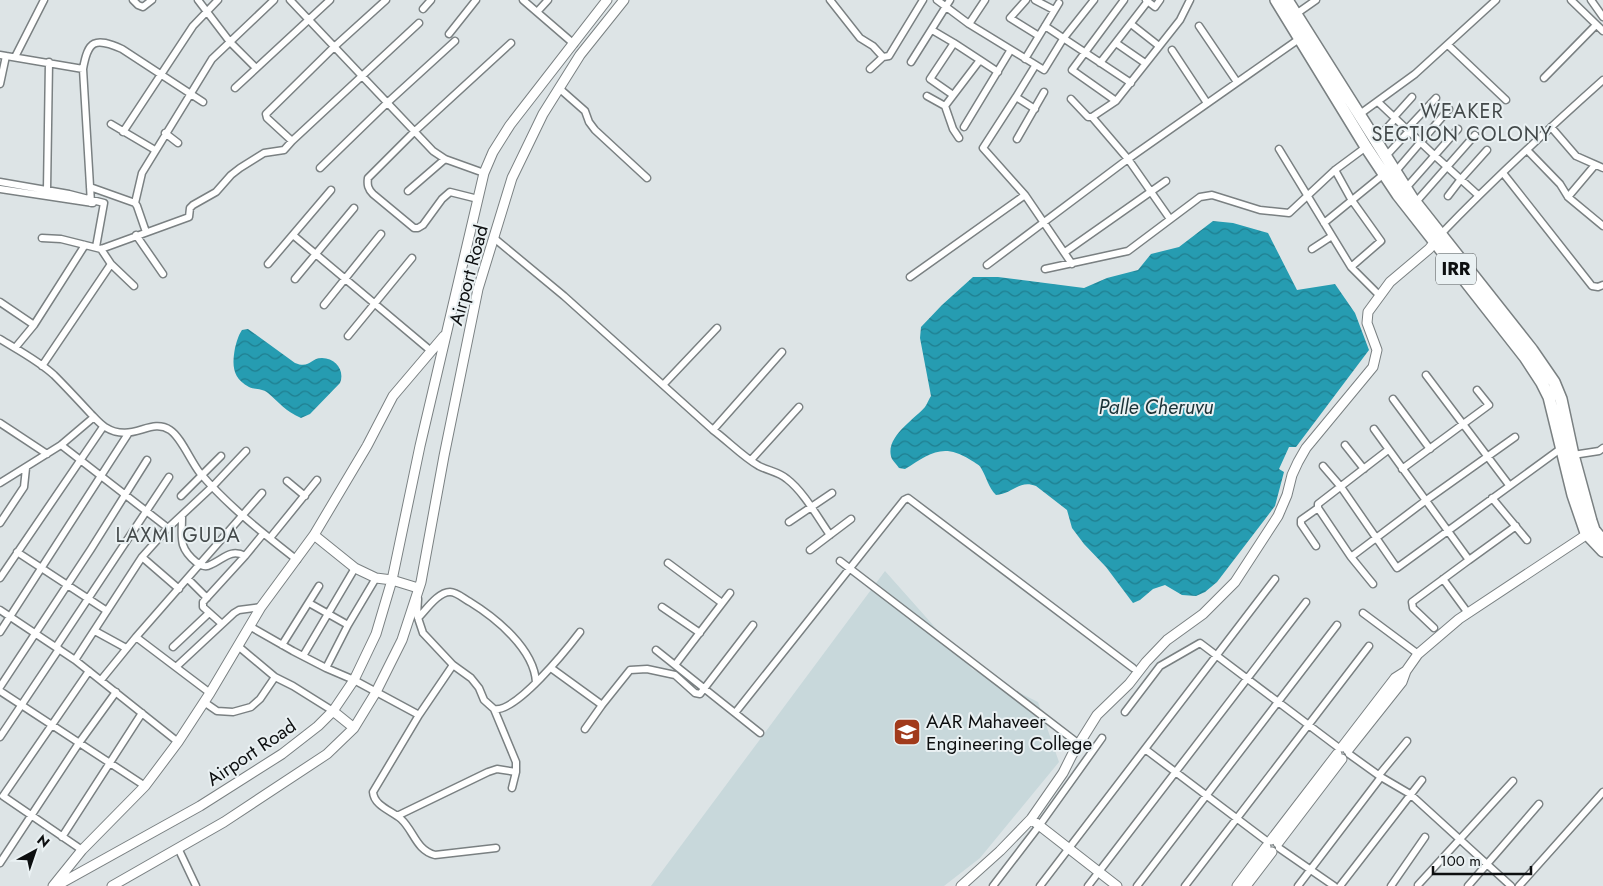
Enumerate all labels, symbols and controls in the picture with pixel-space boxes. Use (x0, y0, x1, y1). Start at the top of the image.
district label: WEAKER SECTION COLONY (1372, 97, 1552, 149)
street label: Airport Road (442, 222, 495, 328)
road number: IRR (1436, 253, 1476, 284)
water label: Palle Cheruvu (1098, 393, 1214, 422)
district label: LAXMI GUDA (115, 521, 241, 550)
place label: AAR Mahaveer Engineering College (926, 708, 1092, 757)
street label: Airport Road (201, 712, 302, 792)
school or university icon: AAR Mahaveer Engineering College (892, 717, 922, 747)
north arrow (10, 826, 60, 876)
text: N (33, 830, 54, 852)
scale bar (1433, 844, 1530, 876)
text: 100 m (1440, 850, 1481, 872)

